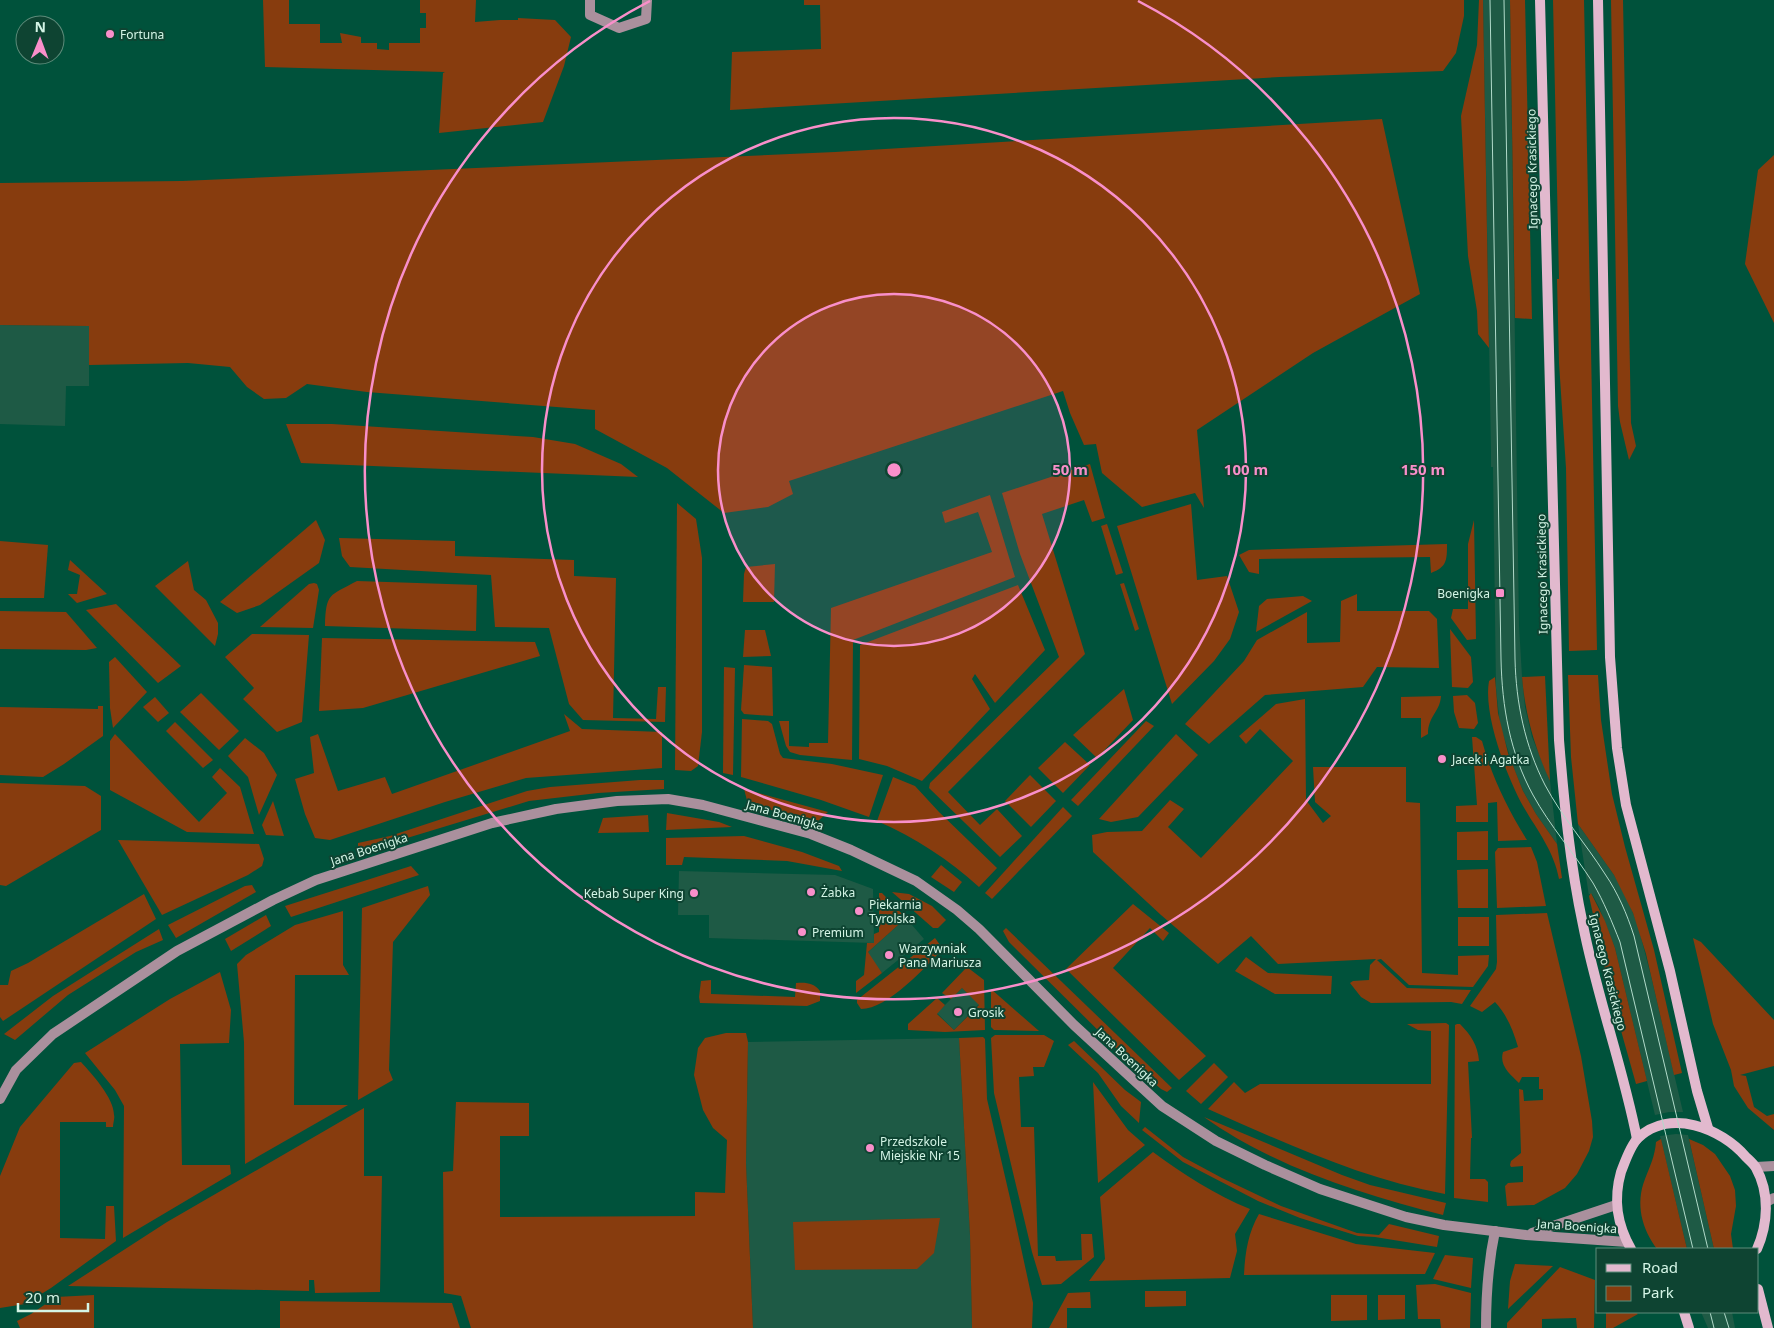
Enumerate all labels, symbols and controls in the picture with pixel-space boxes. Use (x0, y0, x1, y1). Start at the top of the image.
north arrow (15, 15, 65, 65)
text: N (34, 17, 46, 36)
place label: Fortuna (120, 26, 164, 43)
marker: Fortuna (104, 28, 116, 40)
street label: Ignacego Krasickiego (1522, 109, 1542, 229)
text: 50 m (1052, 459, 1088, 479)
text: 100 m (1224, 459, 1268, 479)
text: 150 m (1401, 459, 1445, 479)
centre of rings (885, 461, 903, 479)
street label: Ignacego Krasickiego (1532, 514, 1552, 634)
place label: Boenigka (1437, 585, 1490, 602)
marker: Boenigka (1494, 587, 1506, 599)
place label: Jacek i Agatka (1451, 751, 1530, 768)
marker: Jacek i Agatka (1436, 753, 1448, 765)
street label: Jana Boenigka (743, 796, 826, 834)
street label: Jana Boenigka (327, 829, 410, 870)
place label: Żabka (821, 884, 855, 901)
place label: Kebab Super King (584, 885, 684, 902)
marker: Żabka (805, 886, 817, 898)
marker: Kebab Super King (688, 887, 700, 899)
place label: Piekarnia Tyrolska (869, 896, 921, 927)
marker: Piekarnia Tyrolska (853, 905, 865, 917)
street label: Ignacego Krasickiego (1585, 912, 1631, 1032)
place label: Premium (812, 924, 864, 941)
marker: Premium (796, 926, 808, 938)
place label: Warzywniak Pana Mariusza (899, 940, 981, 971)
marker: Warzywniak Pana Mariusza (883, 949, 895, 961)
place label: Grosik (968, 1004, 1005, 1021)
marker: Grosik (952, 1006, 964, 1018)
street label: Jana Boenigka (1091, 1023, 1162, 1091)
place label: Przedszkole Miejskie Nr 15 (880, 1133, 960, 1164)
marker: Przedszkole Miejskie Nr 15 (864, 1142, 876, 1154)
street label: Jana Boenigka (1535, 1215, 1618, 1237)
legend (1596, 1248, 1759, 1313)
text: Road (1642, 1257, 1678, 1277)
scale bar (18, 1280, 88, 1312)
text: Park (1642, 1282, 1674, 1302)
text: 20 m (25, 1287, 60, 1307)

